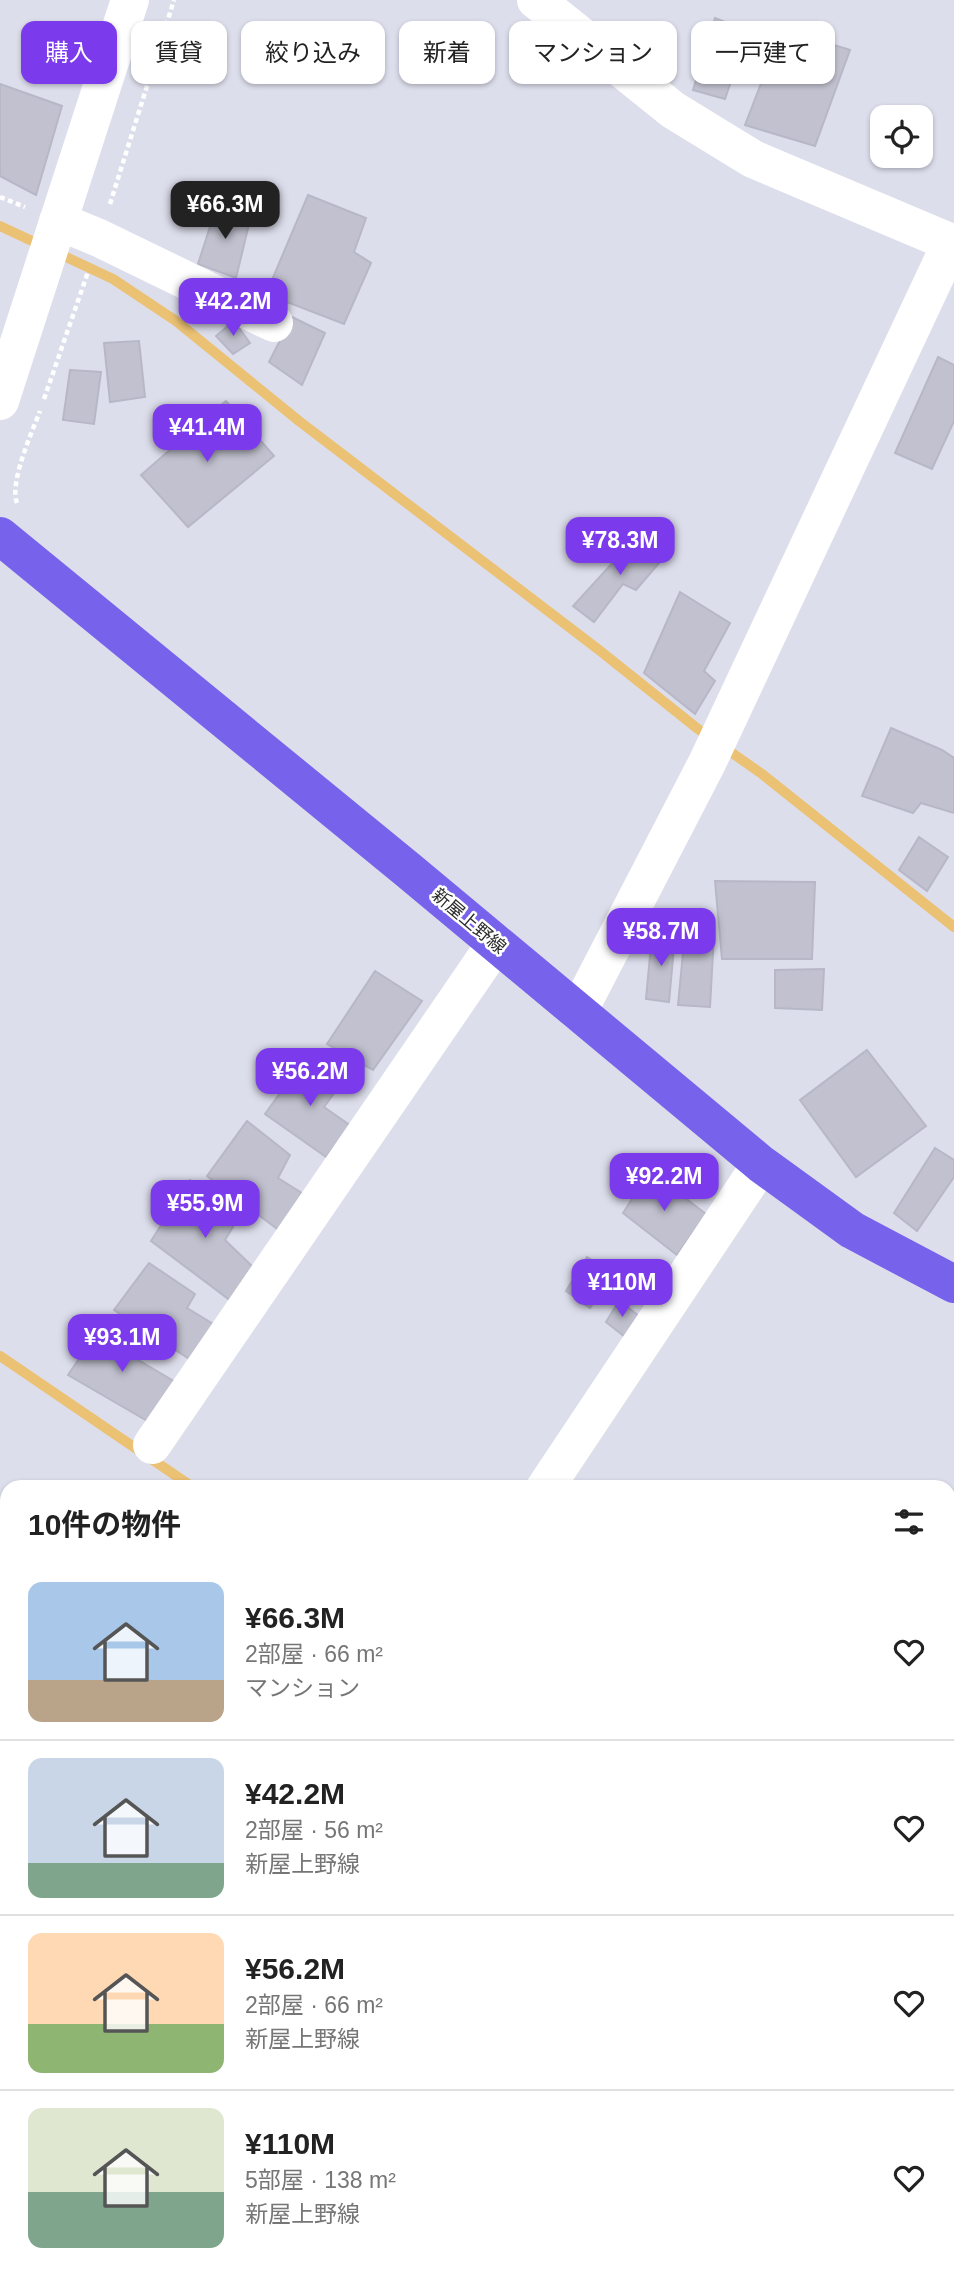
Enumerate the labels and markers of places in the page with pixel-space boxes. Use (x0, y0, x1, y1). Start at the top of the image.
pin: ¥66.3M (168, 182, 282, 241)
pin: ¥42.2M (176, 278, 290, 338)
pin: ¥41.4M (150, 405, 264, 464)
pin: ¥78.3M (563, 518, 677, 577)
pin: ¥58.7M (604, 908, 718, 968)
pin: ¥56.2M (253, 1048, 367, 1108)
pin: ¥92.2M (607, 1154, 721, 1213)
pin: ¥55.9M (148, 1180, 262, 1240)
pin: ¥110M (573, 1260, 671, 1319)
pin: ¥93.1M (65, 1314, 179, 1374)

